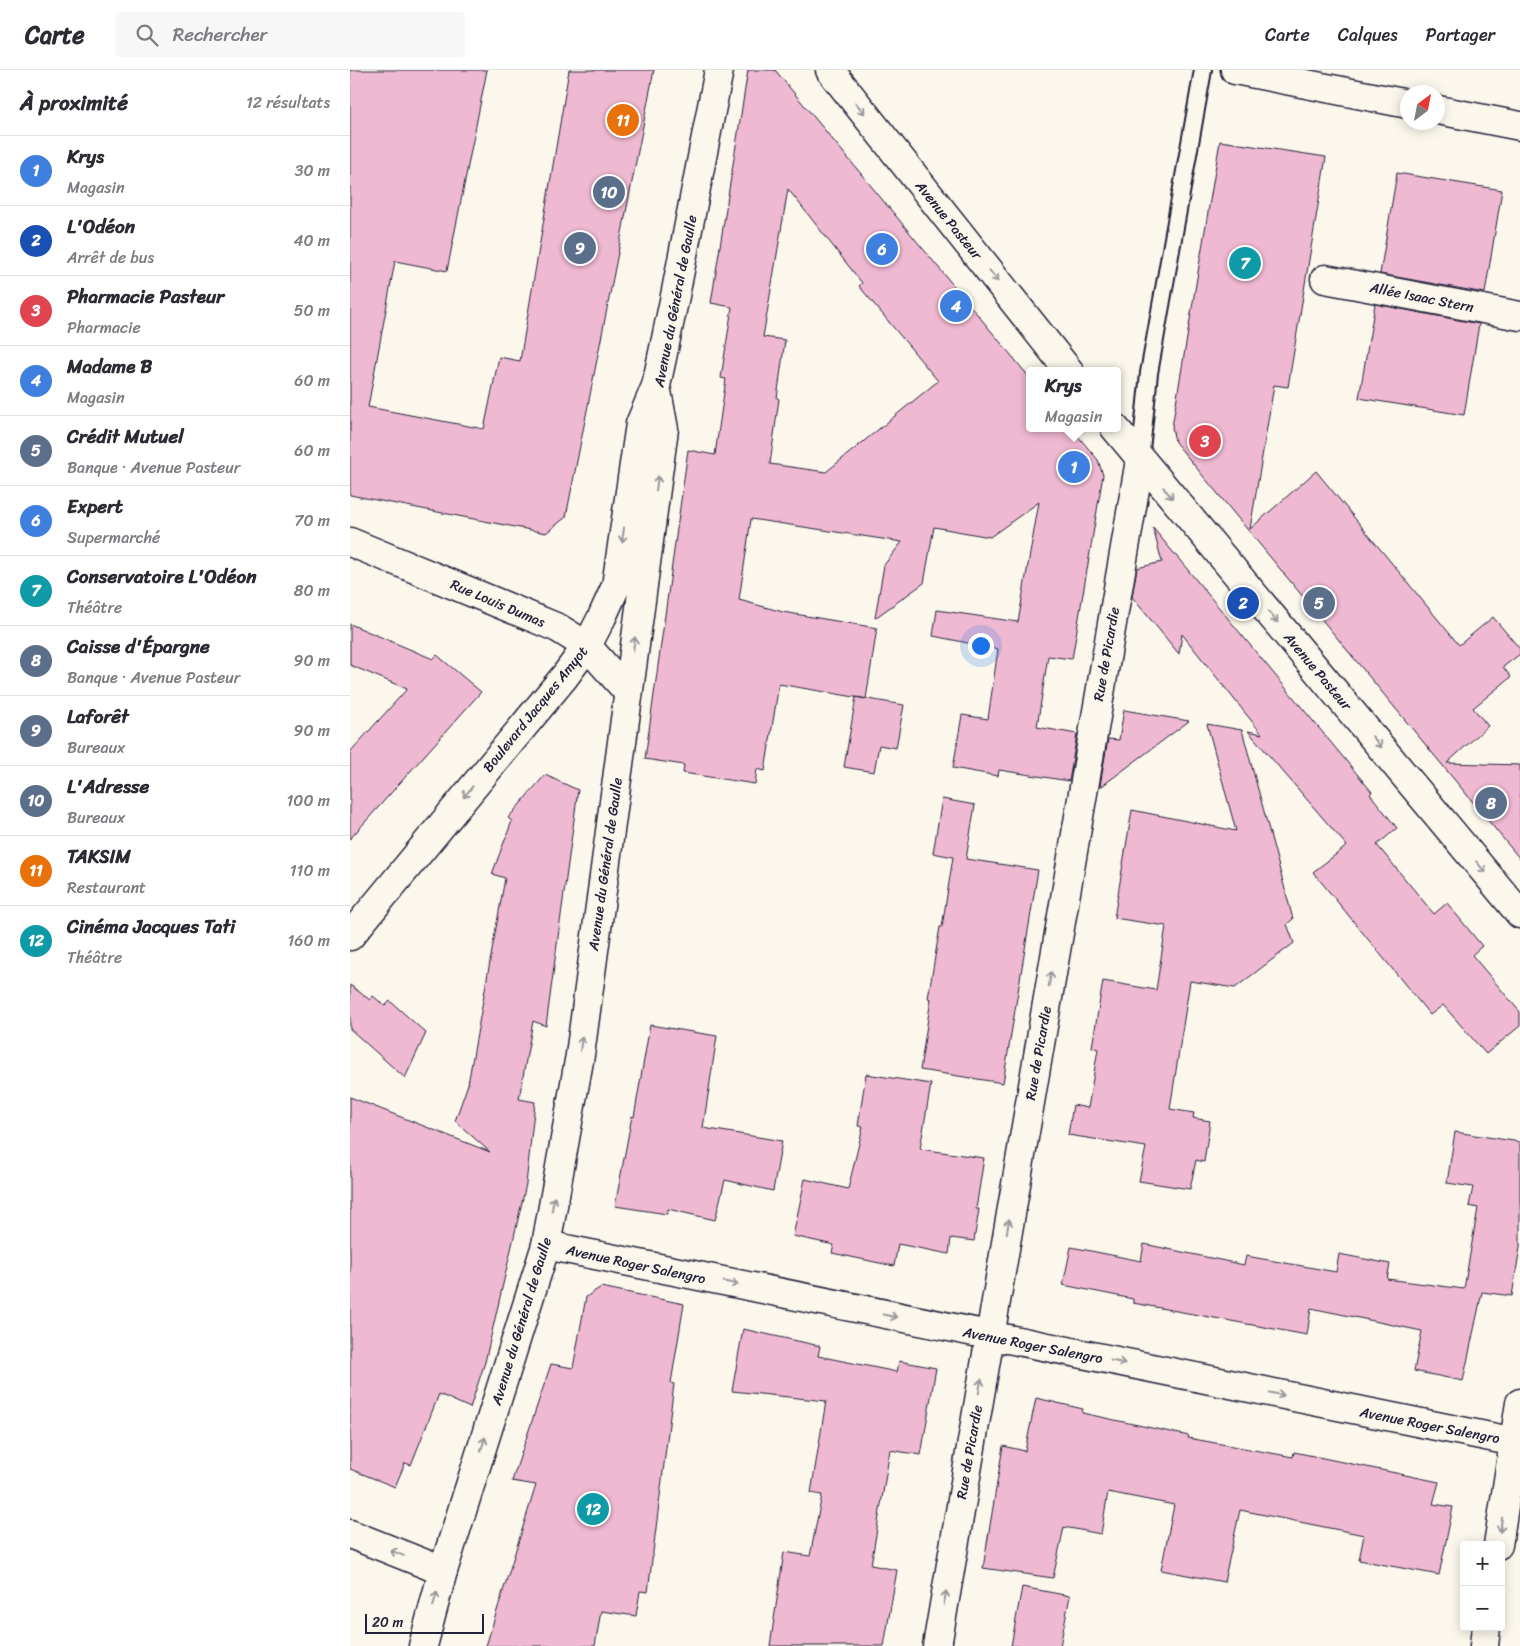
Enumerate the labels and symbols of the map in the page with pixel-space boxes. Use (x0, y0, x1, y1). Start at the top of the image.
north arrow (1400, 85, 1445, 130)
pin: 11 (607, 101, 639, 139)
one-way arrow (855, 101, 865, 115)
pin: 10 (593, 173, 625, 211)
street label: Avenue Pasteur (908, 174, 989, 267)
street label: Avenue du Général de Gaulle (646, 213, 704, 390)
pin: 9 (564, 229, 596, 267)
pin: 6 (866, 230, 898, 268)
pin: 7 (1229, 244, 1261, 282)
one-way arrow (988, 269, 999, 282)
street label: Allée Isaac Stern (1367, 275, 1476, 320)
pin: 4 (940, 287, 972, 325)
pin: 3 (1189, 422, 1221, 460)
pin: 1 (1058, 448, 1090, 486)
one-way arrow (652, 475, 662, 491)
one-way arrow (1162, 486, 1173, 499)
one-way arrow (618, 527, 628, 543)
street label: Rue Louis Dumas (446, 572, 549, 635)
pin: 2 (1227, 584, 1259, 622)
pin: 5 (1303, 584, 1335, 622)
street label: Rue de Picardie (1086, 605, 1127, 703)
one-way arrow (1267, 610, 1278, 623)
street label: Avenue Pasteur (1276, 626, 1359, 717)
your location (968, 633, 994, 659)
one-way arrow (630, 636, 640, 652)
street label: Boulevard Jacques Amyot (476, 640, 595, 778)
one-way arrow (1371, 735, 1382, 748)
street label: Avenue du Général de Gaulle (581, 776, 630, 953)
pin: 8 (1475, 784, 1507, 822)
one-way arrow (462, 785, 473, 798)
one-way arrow (1475, 860, 1486, 873)
one-way arrow (1046, 972, 1056, 988)
street label: Rue de Picardie (1018, 1004, 1059, 1102)
one-way arrow (576, 1036, 586, 1052)
one-way arrow (549, 1196, 559, 1212)
one-way arrow (1003, 1218, 1013, 1234)
street label: Avenue du Général de Gaulle (484, 1234, 559, 1409)
street label: Avenue Roger Salengro (563, 1237, 708, 1291)
one-way arrow (722, 1279, 738, 1288)
one-way arrow (882, 1311, 898, 1321)
street label: Avenue Roger Salengro (960, 1319, 1105, 1371)
one-way arrow (1109, 1358, 1125, 1367)
one-way arrow (976, 1378, 986, 1394)
one-way arrow (1269, 1390, 1285, 1400)
street label: Avenue Roger Salengro (1357, 1399, 1502, 1451)
street label: Rue de Picardie (949, 1403, 990, 1501)
one-way arrow (479, 1436, 488, 1452)
pin: 12 (577, 1490, 609, 1528)
one-way arrow (1496, 1517, 1506, 1533)
one-way arrow (390, 1548, 405, 1557)
one-way arrow (940, 1590, 950, 1606)
one-way arrow (431, 1591, 441, 1607)
scale bar (365, 1611, 484, 1634)

